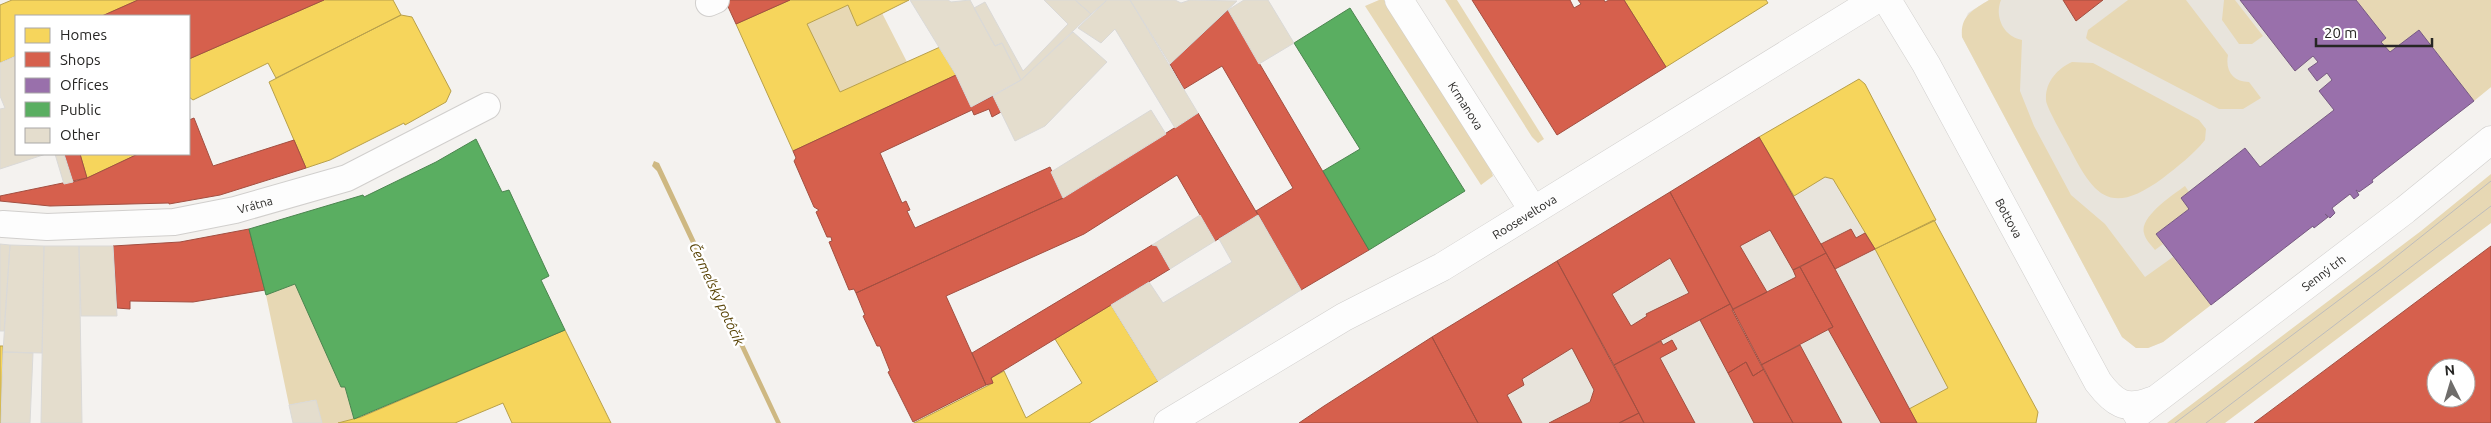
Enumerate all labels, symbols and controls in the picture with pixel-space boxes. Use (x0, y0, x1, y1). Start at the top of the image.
legend (15, 15, 190, 155)
scale bar (2316, 15, 2432, 47)
text: 20 m (2324, 24, 2357, 41)
text: Homes (60, 26, 107, 43)
text: Shops (60, 51, 101, 68)
text: Offices (60, 76, 108, 93)
street label: Krmanova (1446, 79, 1486, 132)
text: Public (60, 101, 101, 118)
text: Other (60, 126, 100, 143)
street label: Rooseveltova (1490, 192, 1559, 241)
street label: Vrátna (236, 193, 274, 216)
street label: Bottova (1993, 196, 2025, 240)
water label: Čermeľský potôčik (686, 240, 749, 349)
street label: Senný trh (2299, 252, 2348, 293)
north arrow (2426, 358, 2476, 408)
text: N (2444, 362, 2456, 378)

